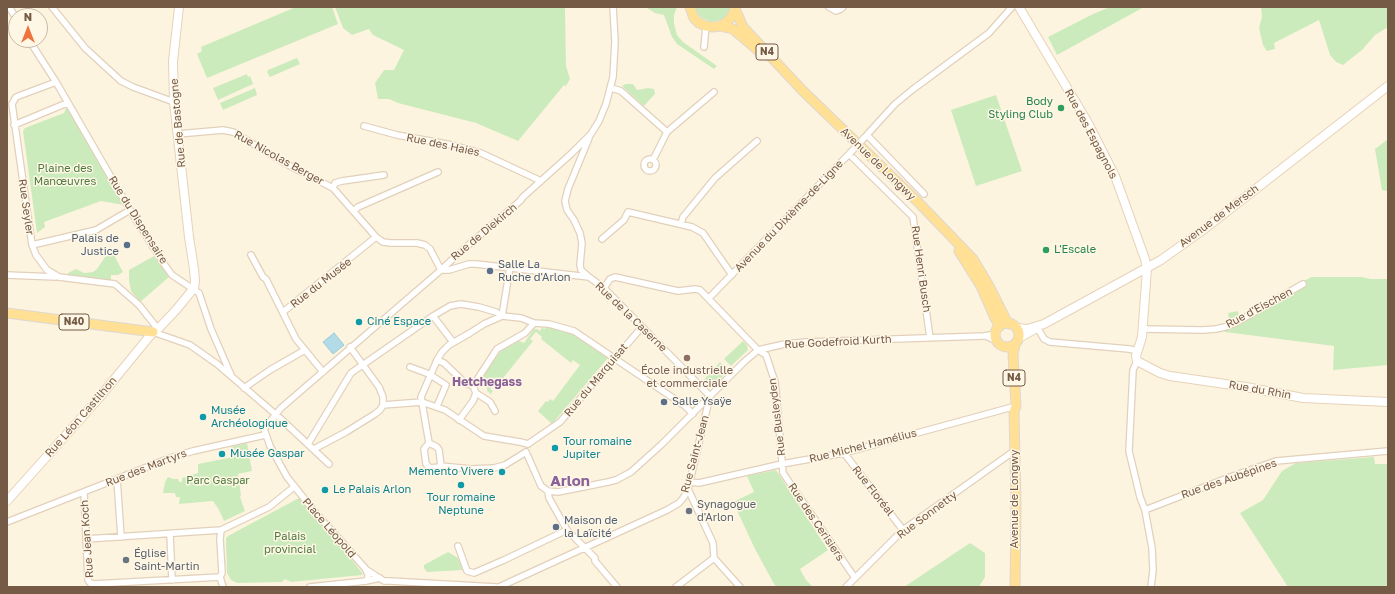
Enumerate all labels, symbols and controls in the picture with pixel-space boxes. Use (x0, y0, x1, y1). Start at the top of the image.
north arrow (8, 8, 48, 48)
text: N (24, 10, 32, 23)
road number: N4 (756, 44, 778, 60)
street label: Rue de Bastogne (168, 78, 188, 168)
street label: Rue des Espagnols (1062, 87, 1120, 181)
place label: Body Styling Club (988, 95, 1053, 121)
marker: Body Styling Club (1056, 103, 1066, 113)
street label: Avenue de Longwy (838, 125, 918, 203)
street label: Rue Nicolas Berger (232, 128, 326, 188)
street label: Rue des Haies (405, 131, 481, 159)
street label: Avenue du Dixième-de-Ligne (732, 157, 846, 275)
park label: Plaine des Manœuvres (34, 162, 96, 188)
street label: Rue du Dispensaire (106, 174, 170, 266)
street label: Rue Seyler (16, 178, 36, 236)
street label: Avenue de Mersch (1177, 182, 1261, 250)
street label: Rue de Diekirch (448, 201, 520, 263)
street label: Rue Henri Busch (908, 225, 934, 313)
place label: Palais de Justice (71, 232, 119, 258)
marker: Palais de Justice (122, 240, 132, 250)
place label: L'Escale (1054, 243, 1096, 257)
marker: L'Escale (1041, 245, 1051, 255)
street label: Rue du Musée (288, 255, 354, 311)
place label: Salle La Ruche d'Arlon (498, 258, 571, 284)
marker: Salle La Ruche d'Arlon (485, 266, 495, 276)
street label: Rue de la Caserne (592, 279, 670, 355)
street label: Rue d'Eischen (1223, 285, 1295, 331)
road number: N40 (59, 314, 89, 330)
place label: Ciné Espace (367, 315, 431, 329)
marker: Ciné Espace (354, 317, 364, 327)
street label: Rue Godefroid Kurth (784, 333, 892, 351)
street label: Rue du Marquisat (561, 341, 631, 419)
marker: École industrielle et commerciale (682, 353, 692, 363)
place label: École industrielle et commerciale (641, 364, 733, 390)
road number: N4 (1003, 370, 1025, 386)
street label: Rue Léon Castilhon (42, 374, 120, 460)
district label: Hetchegass (452, 375, 522, 389)
street label: Rue Busleyden (766, 377, 788, 457)
street label: Rue du Rhin (1228, 378, 1292, 402)
place label: Salle Ysaÿe (672, 395, 732, 409)
marker: Salle Ysaÿe (659, 397, 669, 407)
place label: Musée Archéologique (211, 404, 288, 430)
marker: Musée Archéologique (198, 412, 208, 422)
street label: Rue Saint-Jean (678, 414, 712, 494)
street label: Rue Michel Hamélius (808, 426, 918, 466)
place label: Tour romaine Jupiter (563, 435, 632, 461)
marker: Tour romaine Jupiter (550, 443, 560, 453)
street label: Rue des Martyrs (104, 446, 188, 490)
place label: Musée Gaspar (230, 447, 305, 461)
marker: Musée Gaspar (217, 449, 227, 459)
street label: Avenue de Longwy (1008, 449, 1022, 549)
street label: Rue des Aubépines (1179, 456, 1279, 502)
street label: Rue Floréal (849, 463, 897, 519)
place label: Memento Vivere (408, 465, 494, 479)
marker: Memento Vivere (497, 467, 507, 477)
district label: Arlon (550, 472, 590, 490)
park label: Parc Gaspar (186, 474, 250, 488)
marker: Tour romaine Neptune (456, 480, 466, 490)
street label: Rue des Cerisiers (785, 481, 847, 563)
place label: Le Palais Arlon (333, 483, 411, 497)
marker: Le Palais Arlon (320, 485, 330, 495)
street label: Rue Sonnetty (894, 488, 960, 542)
place label: Tour romaine Neptune (427, 491, 495, 517)
street label: Place Léopold (300, 495, 358, 561)
place label: Synagogue d'Arlon (697, 498, 756, 524)
street label: Rue Jean Koch (78, 500, 96, 578)
marker: Synagogue d'Arlon (684, 506, 694, 516)
place label: Maison de la Laïcité (564, 514, 618, 540)
marker: Maison de la Laïcité (551, 522, 561, 532)
park label: Palais provincial (264, 530, 316, 556)
place label: Église Saint-Martin (134, 547, 200, 573)
marker: Église Saint-Martin (121, 555, 131, 565)

